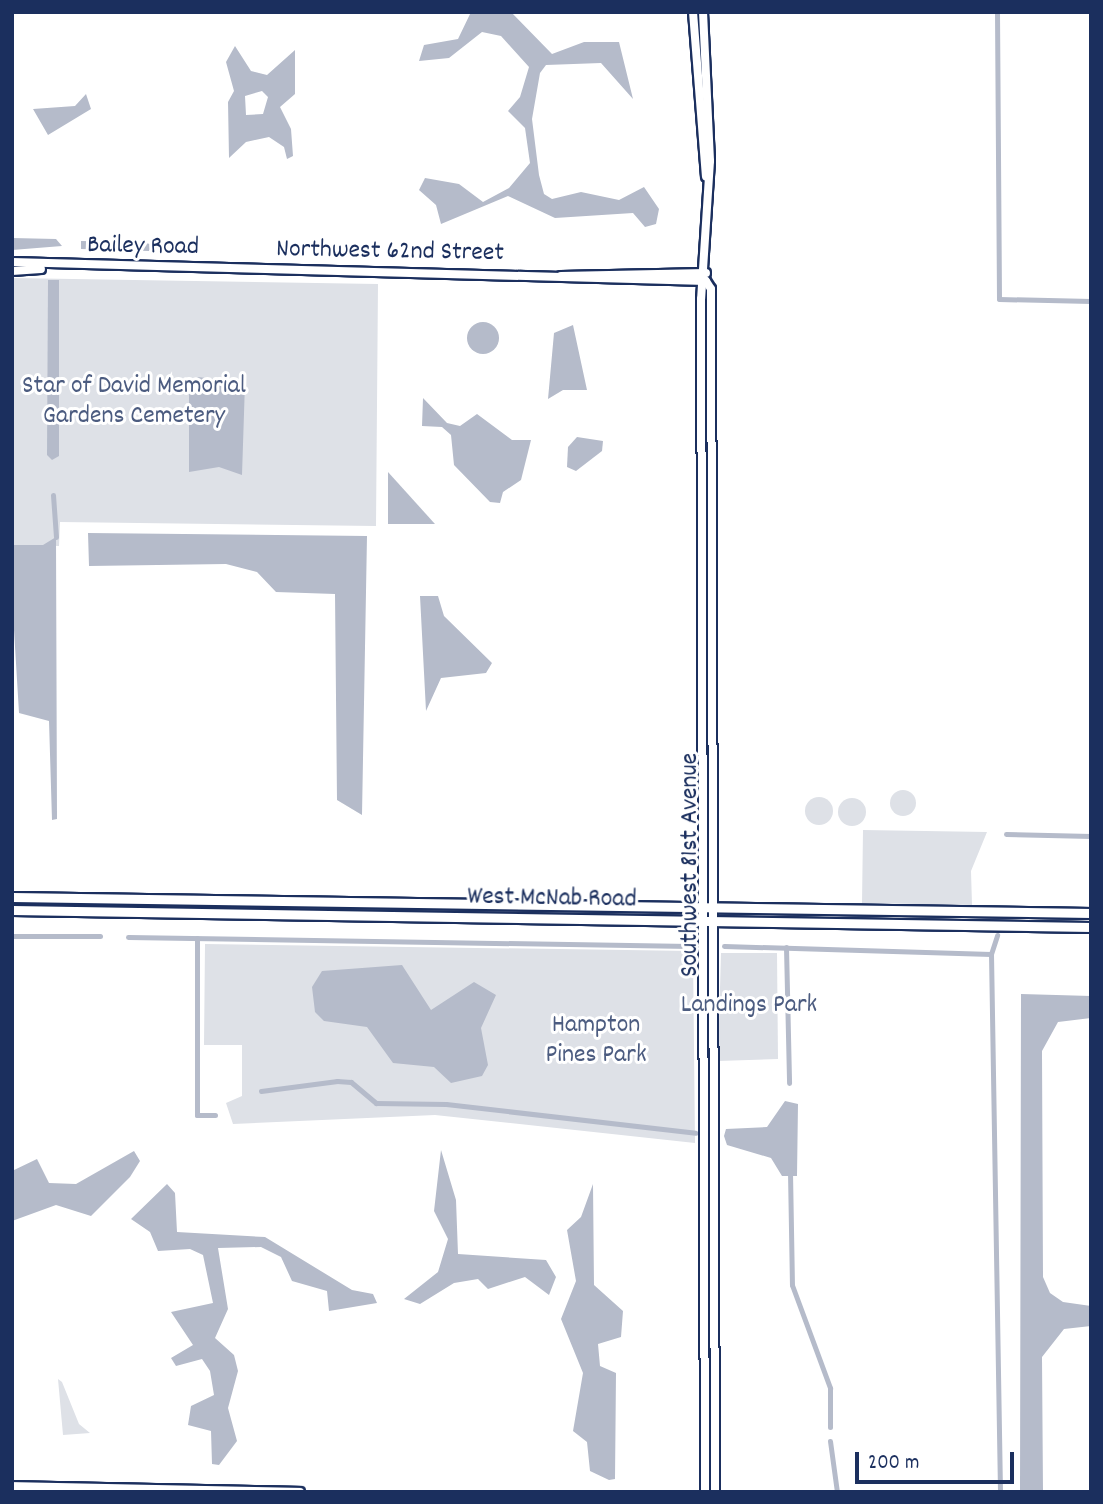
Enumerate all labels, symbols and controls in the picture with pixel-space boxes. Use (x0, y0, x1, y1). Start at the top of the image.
street label: Bailey Road (87, 230, 199, 264)
street label: Northwest 62nd Street (276, 234, 504, 270)
park label: Star of David Memorial Gardens Cemetery (22, 371, 246, 432)
street label: Southwest 81st Avenue (675, 753, 707, 977)
street label: West McNab Road (467, 882, 637, 916)
park label: Landings Park (681, 990, 817, 1022)
park label: Hampton Pines Park (545, 1010, 647, 1072)
scale bar (858, 1438, 1017, 1482)
text: 200 m (868, 1449, 919, 1479)

